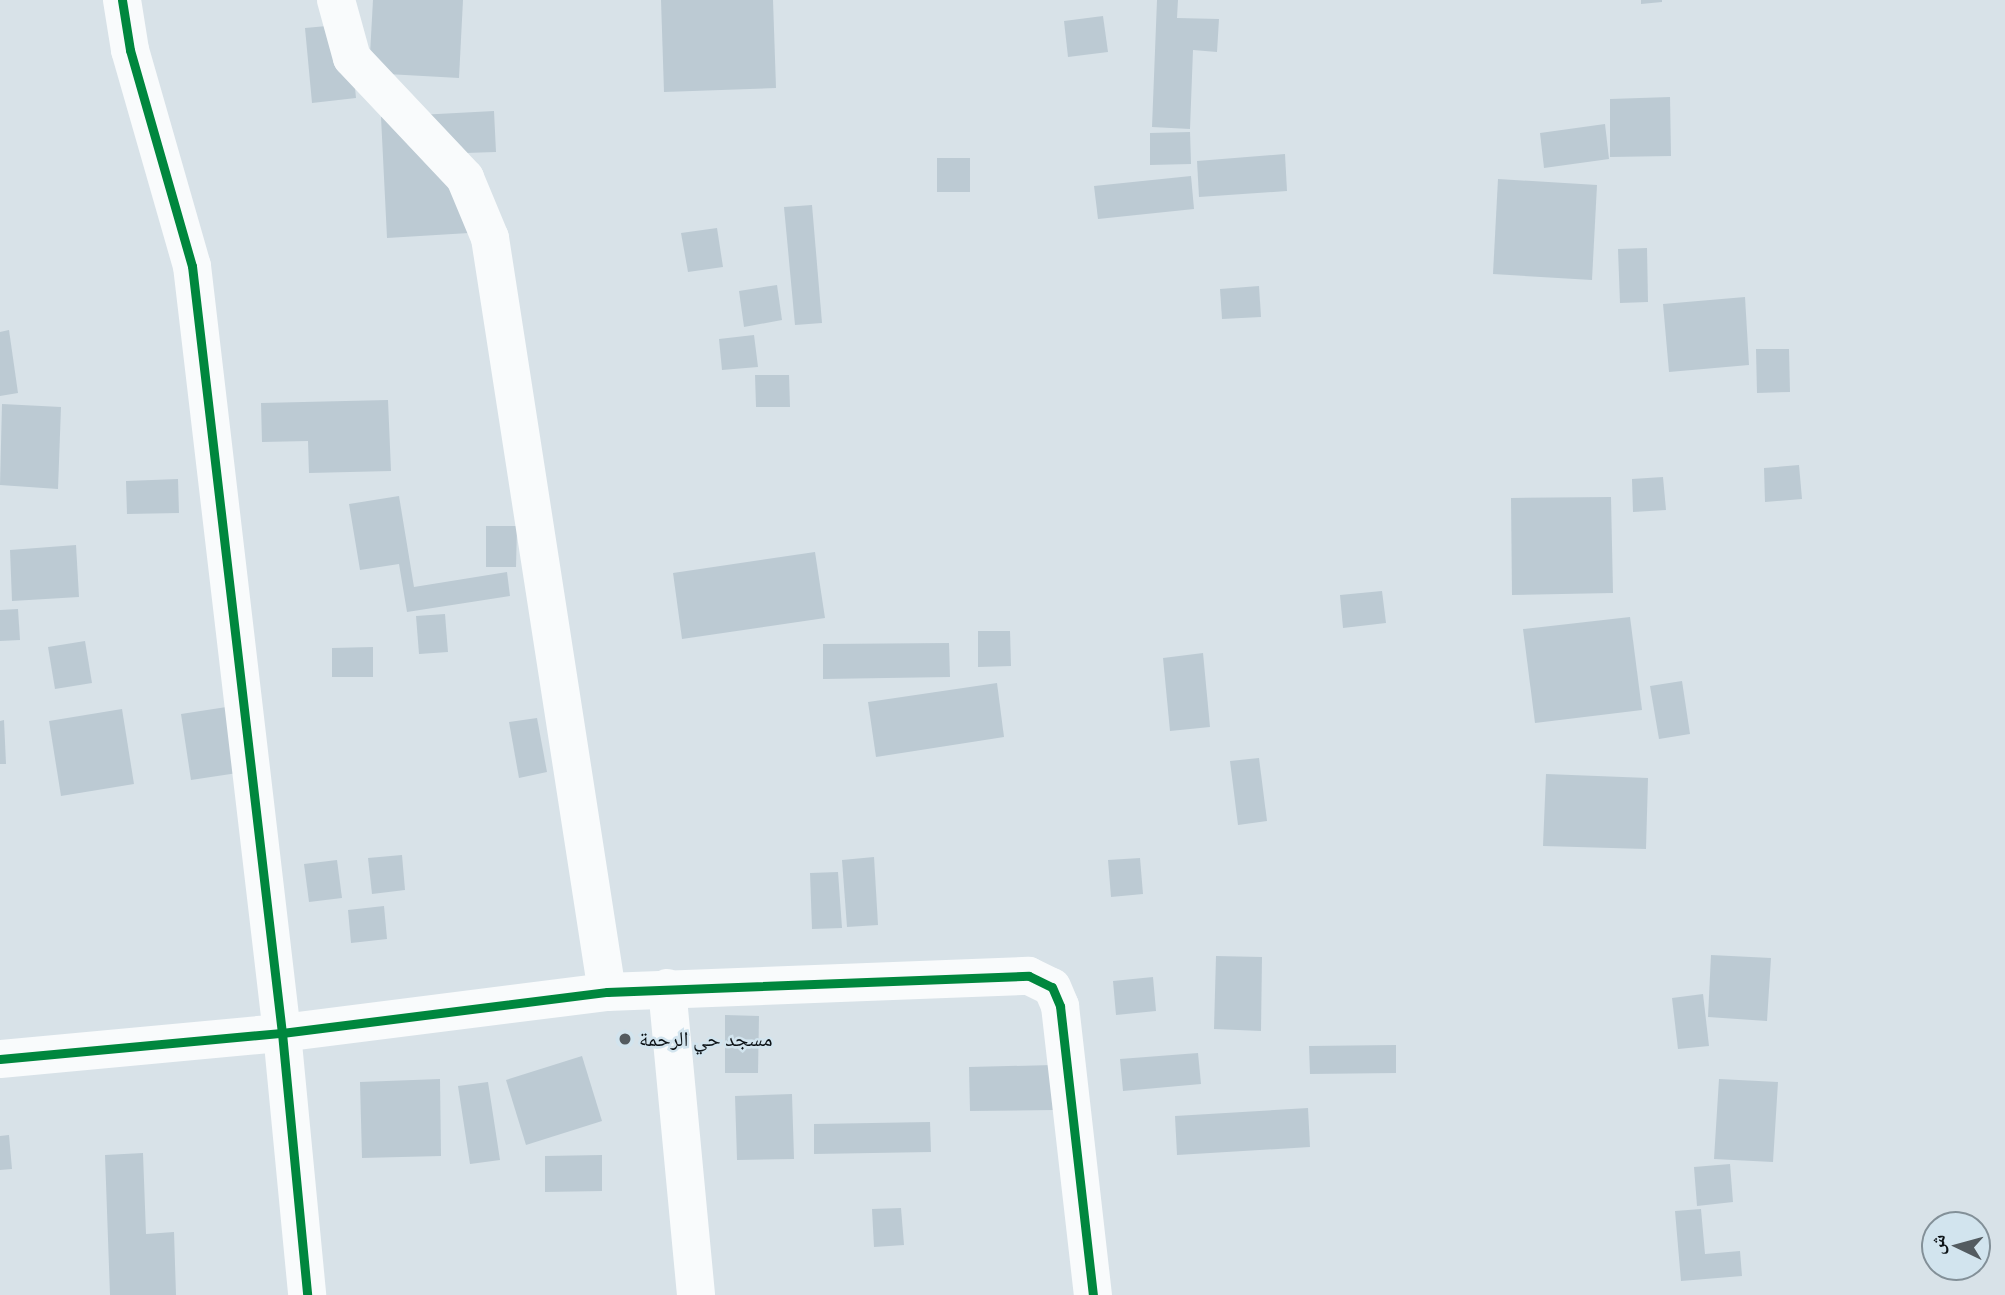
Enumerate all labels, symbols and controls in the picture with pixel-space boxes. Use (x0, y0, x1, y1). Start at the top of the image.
place label: مسجد حي الرحمة (639, 1026, 773, 1052)
marker: مسجد حي الرحمة (617, 1031, 633, 1047)
north arrow (1921, 1211, 1991, 1281)
text: ش (1924, 1233, 1950, 1255)

